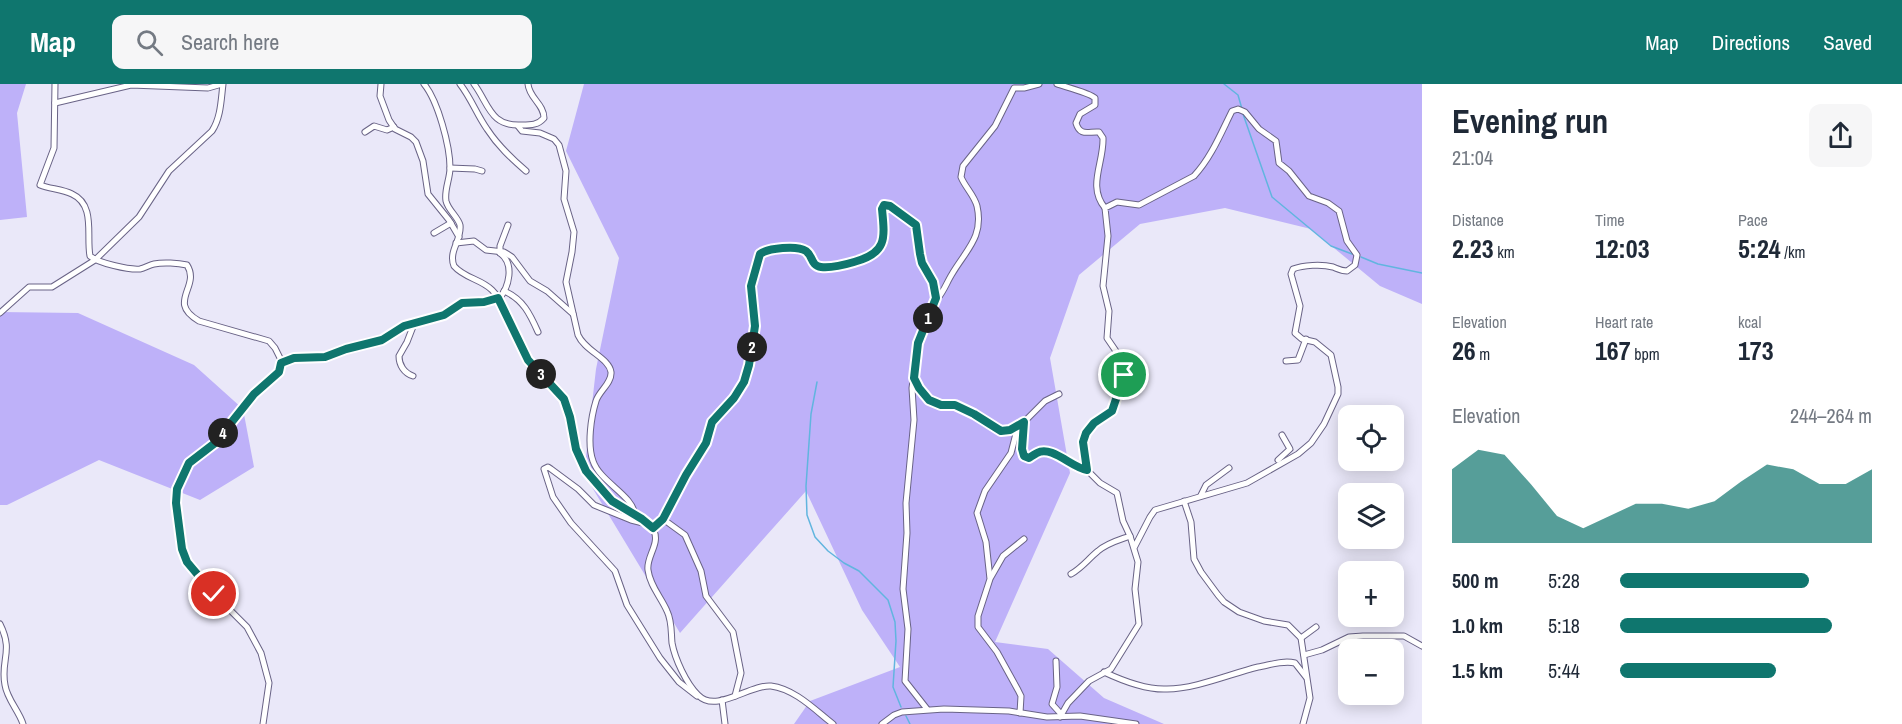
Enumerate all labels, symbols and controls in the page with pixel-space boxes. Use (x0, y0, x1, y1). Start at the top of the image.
search box (112, 15, 532, 69)
text: Map (30, 23, 76, 61)
icon: search (133, 26, 166, 59)
text: Search here (181, 27, 279, 57)
text: Map (1645, 28, 1679, 57)
text: Directions (1712, 28, 1790, 57)
text: Saved (1823, 28, 1872, 57)
text: Evening run (1452, 99, 1608, 143)
button: share (1809, 104, 1872, 167)
text: 21:04 (1452, 144, 1493, 171)
text: Distance (1452, 209, 1504, 231)
text: Time (1595, 209, 1625, 231)
text: Pace (1738, 209, 1768, 231)
text: 2.23 (1452, 231, 1494, 266)
text: 12:03 (1595, 231, 1650, 266)
text: 5:24 (1738, 231, 1781, 266)
text: km (1494, 241, 1515, 263)
text: /km (1781, 241, 1805, 263)
pin: 1 (913, 303, 943, 333)
text: 1 (924, 307, 932, 329)
text: Elevation (1452, 311, 1507, 333)
text: Heart rate (1595, 311, 1653, 333)
text: kcal (1738, 311, 1761, 333)
pin: 2 (737, 332, 767, 362)
text: 26 (1452, 333, 1476, 368)
text: 167 (1595, 333, 1631, 368)
text: 173 (1738, 333, 1774, 368)
text: 2 (748, 336, 756, 358)
text: m (1476, 343, 1490, 365)
text: bpm (1631, 343, 1660, 365)
pin (1098, 349, 1149, 400)
icon: arrive (1107, 358, 1140, 391)
pin: 3 (526, 359, 556, 389)
text: 3 (537, 363, 545, 385)
text: Elevation (1452, 402, 1520, 429)
text: 244–264 m (1790, 402, 1872, 429)
map controls (1338, 405, 1404, 705)
button: locate (1338, 405, 1404, 471)
pin: 4 (208, 418, 238, 448)
text: 4 (219, 422, 227, 444)
button: layers (1338, 483, 1404, 549)
button: + (1338, 561, 1404, 627)
text: 500 m (1452, 567, 1499, 594)
text: 5:28 (1548, 567, 1580, 594)
pin (188, 568, 239, 619)
icon: check (197, 577, 230, 610)
text: 1.0 km (1452, 612, 1503, 639)
text: 5:18 (1548, 612, 1580, 639)
button: − (1338, 639, 1404, 705)
text: 1.5 km (1452, 657, 1503, 684)
text: 5:44 (1548, 657, 1580, 684)

